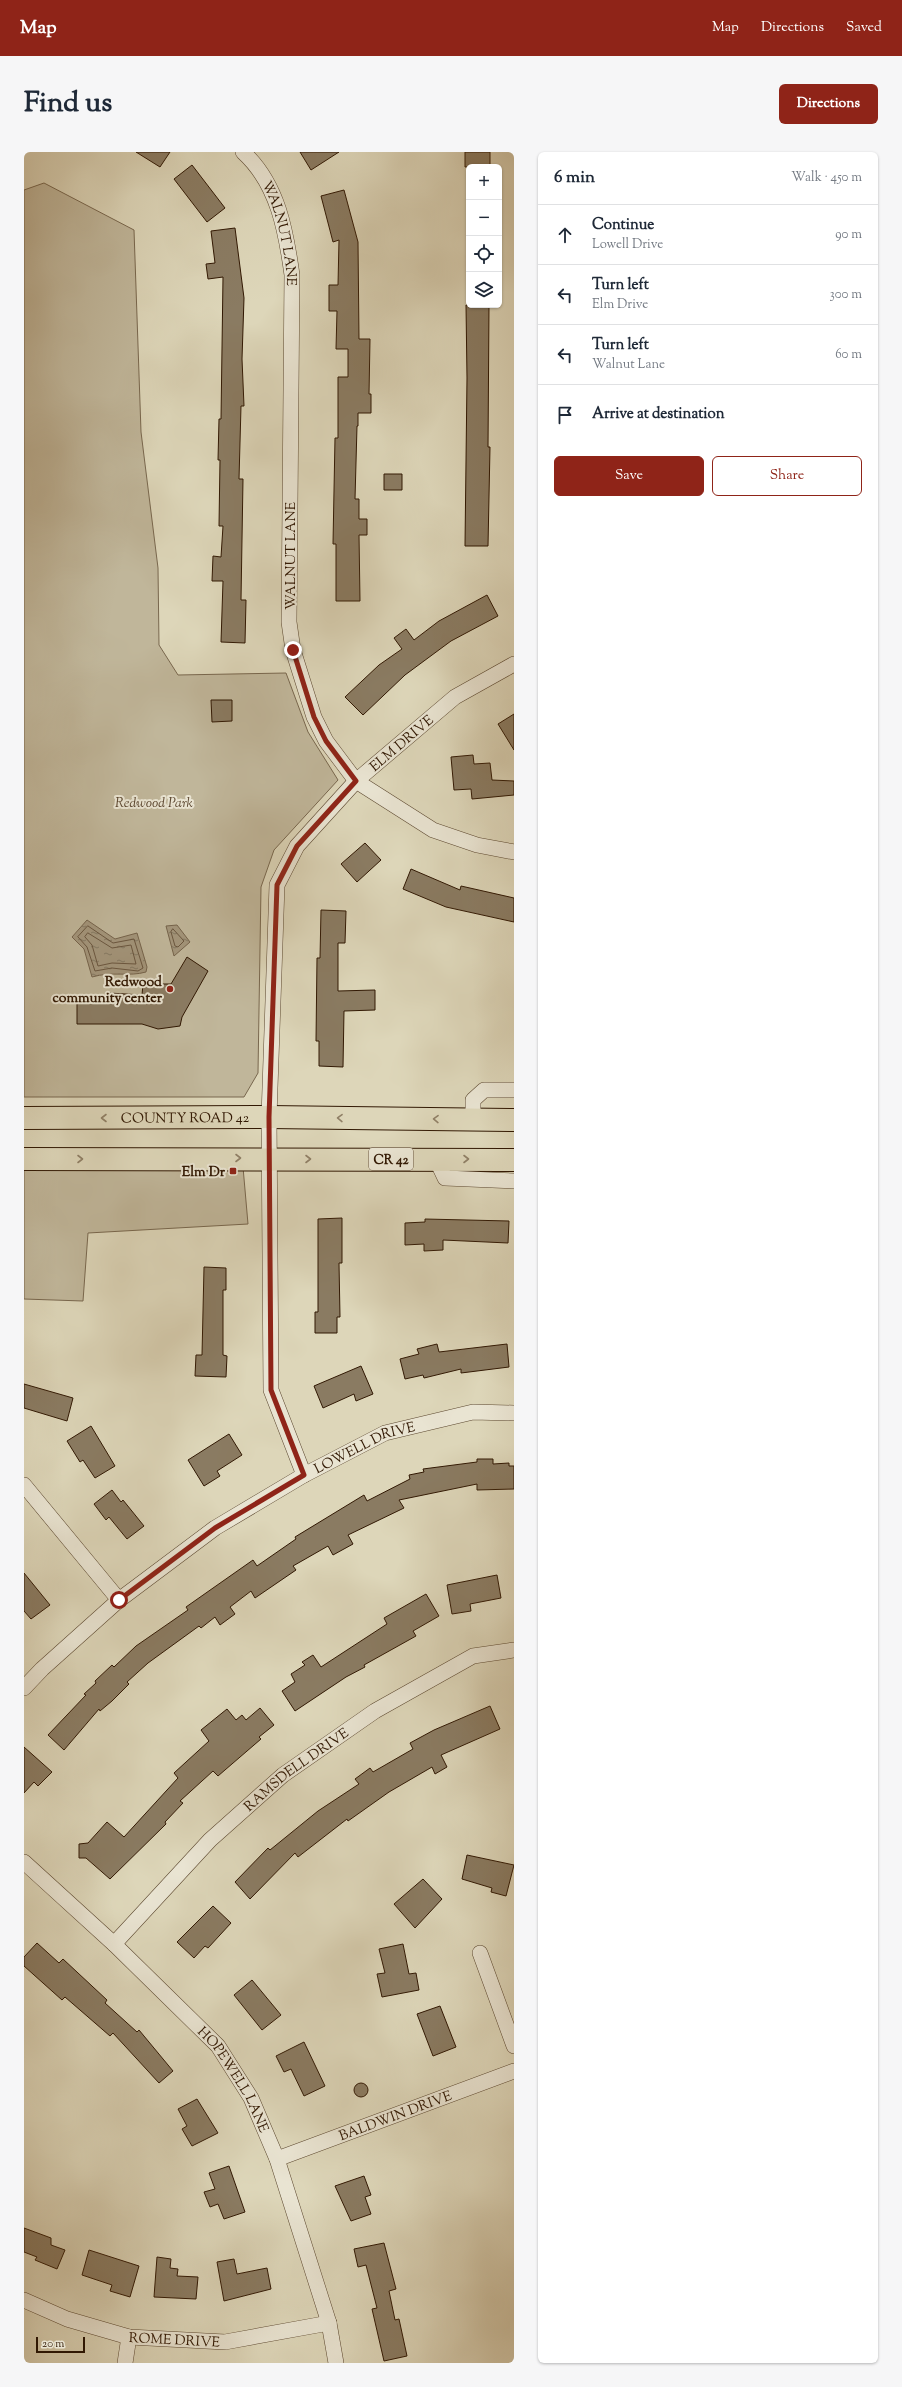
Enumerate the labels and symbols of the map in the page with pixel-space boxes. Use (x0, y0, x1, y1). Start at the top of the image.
street label: WALNUT LANE (256, 178, 300, 286)
street label: WALNUT LANE (282, 501, 302, 610)
route end (284, 641, 302, 659)
street label: ELM DRIVE (366, 711, 439, 777)
park label: Redwood Park (115, 794, 194, 814)
place label: Redwood community center (52, 973, 163, 1009)
marker: Redwood community center (165, 984, 175, 994)
street label: COUNTY ROAD 42 (121, 1109, 250, 1130)
one-way arrow (101, 1113, 107, 1122)
one-way arrow (337, 1113, 343, 1122)
one-way arrow (433, 1115, 439, 1123)
road number: CR 42 (369, 1148, 413, 1170)
one-way arrow (235, 1154, 241, 1162)
one-way arrow (77, 1155, 83, 1163)
one-way arrow (305, 1155, 311, 1163)
one-way arrow (463, 1155, 469, 1163)
place label: Elm Dr (182, 1163, 226, 1183)
marker: Elm Dr (228, 1166, 238, 1176)
street label: LOWELL DRIVE (311, 1418, 418, 1480)
route start (110, 1591, 128, 1609)
street label: RAMSDELL DRIVE (240, 1724, 354, 1817)
street label: HOPEWELL LANE (192, 2023, 273, 2137)
street label: BALDWIN DRIVE (337, 2087, 456, 2147)
street label: ROME DRIVE (128, 2329, 221, 2354)
scale bar (36, 2335, 85, 2354)

